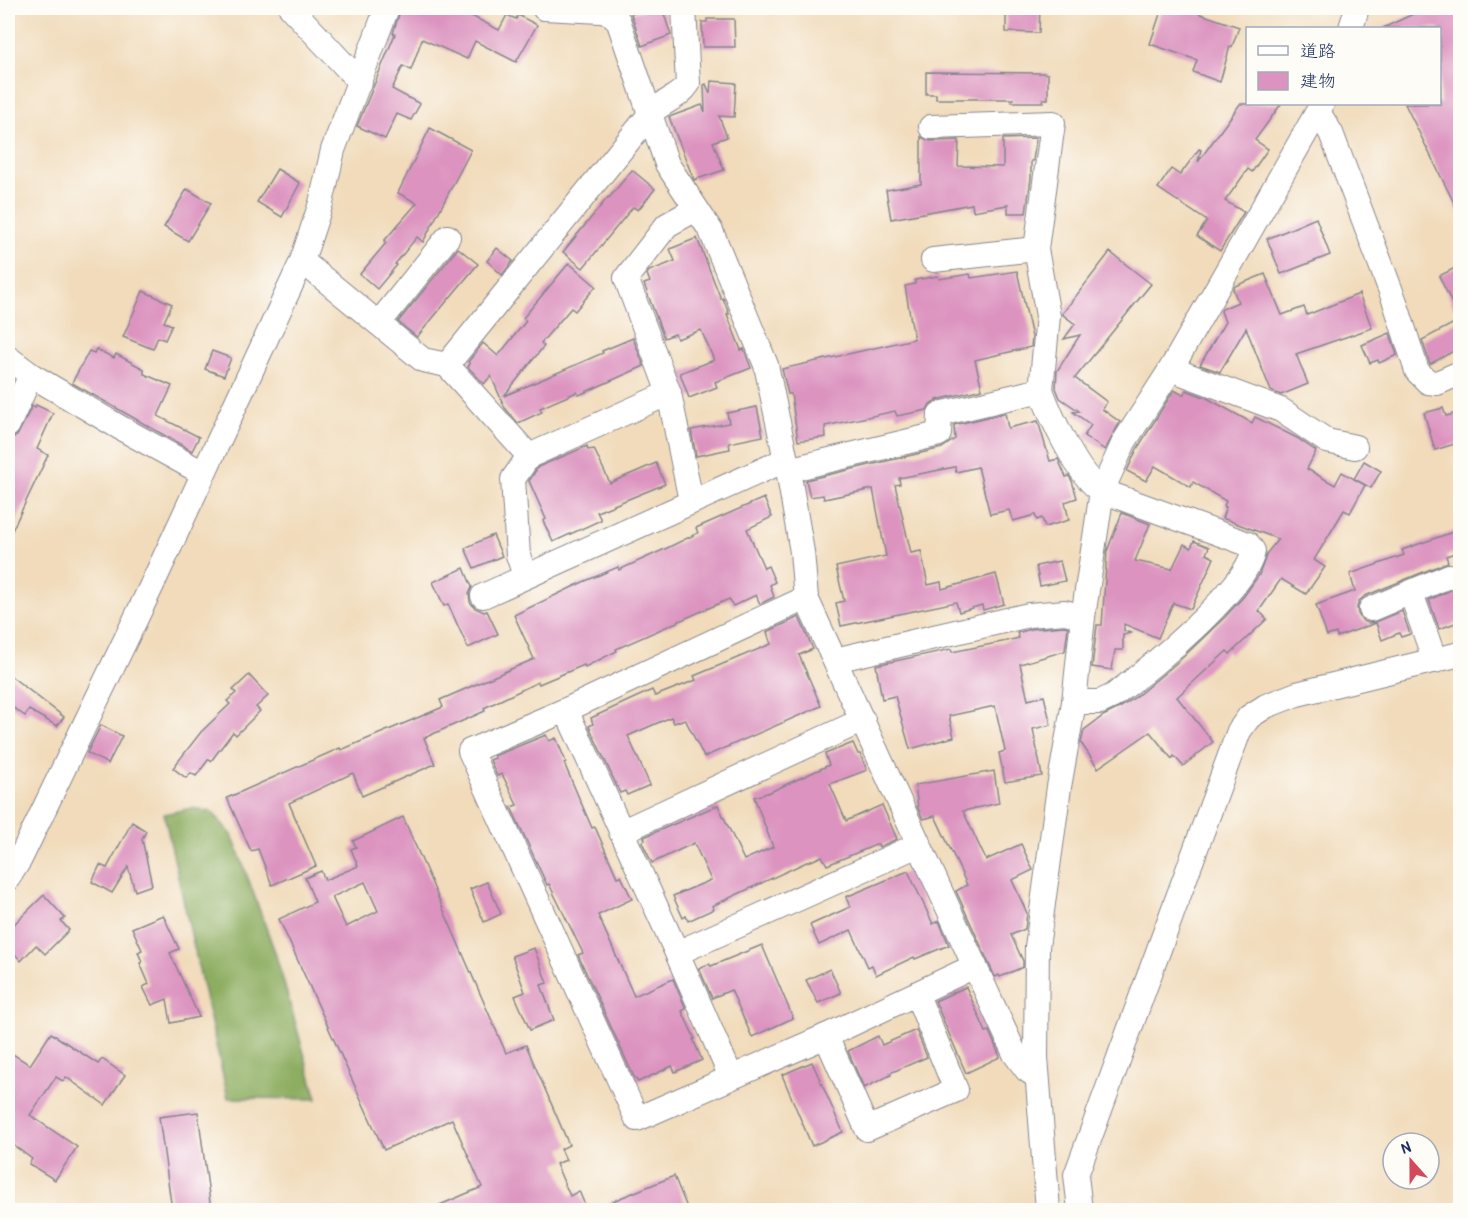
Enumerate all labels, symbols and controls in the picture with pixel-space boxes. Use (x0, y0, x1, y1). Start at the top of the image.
legend (1246, 27, 1441, 105)
text: 道路 (1300, 38, 1336, 63)
text: 建物 (1300, 68, 1336, 93)
north arrow (1381, 1131, 1441, 1191)
text: N (1398, 1135, 1414, 1159)

